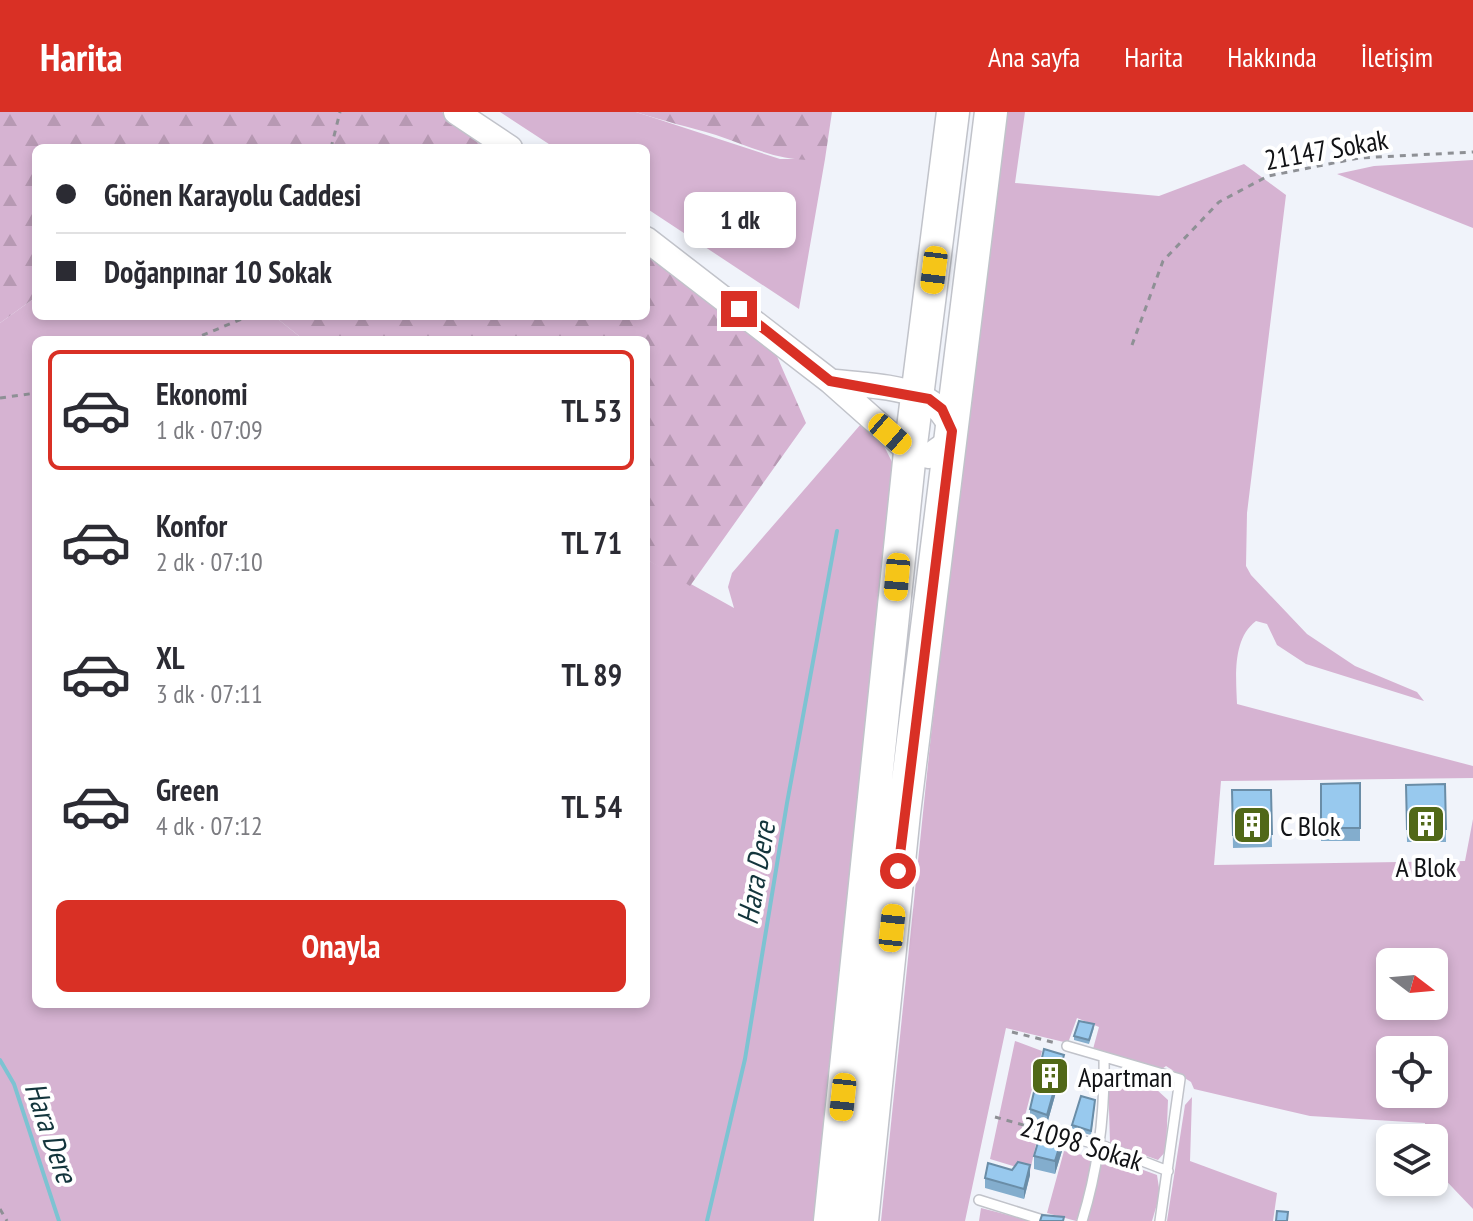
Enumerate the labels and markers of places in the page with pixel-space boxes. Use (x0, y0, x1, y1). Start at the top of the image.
building icon: A Blok (1405, 803, 1447, 845)
building icon: C Blok (1231, 804, 1273, 846)
place label: C Blok (1280, 807, 1341, 844)
place label: A Blok (1396, 848, 1457, 885)
building icon: Apartman (1029, 1055, 1071, 1097)
place label: Apartman (1078, 1058, 1172, 1095)

